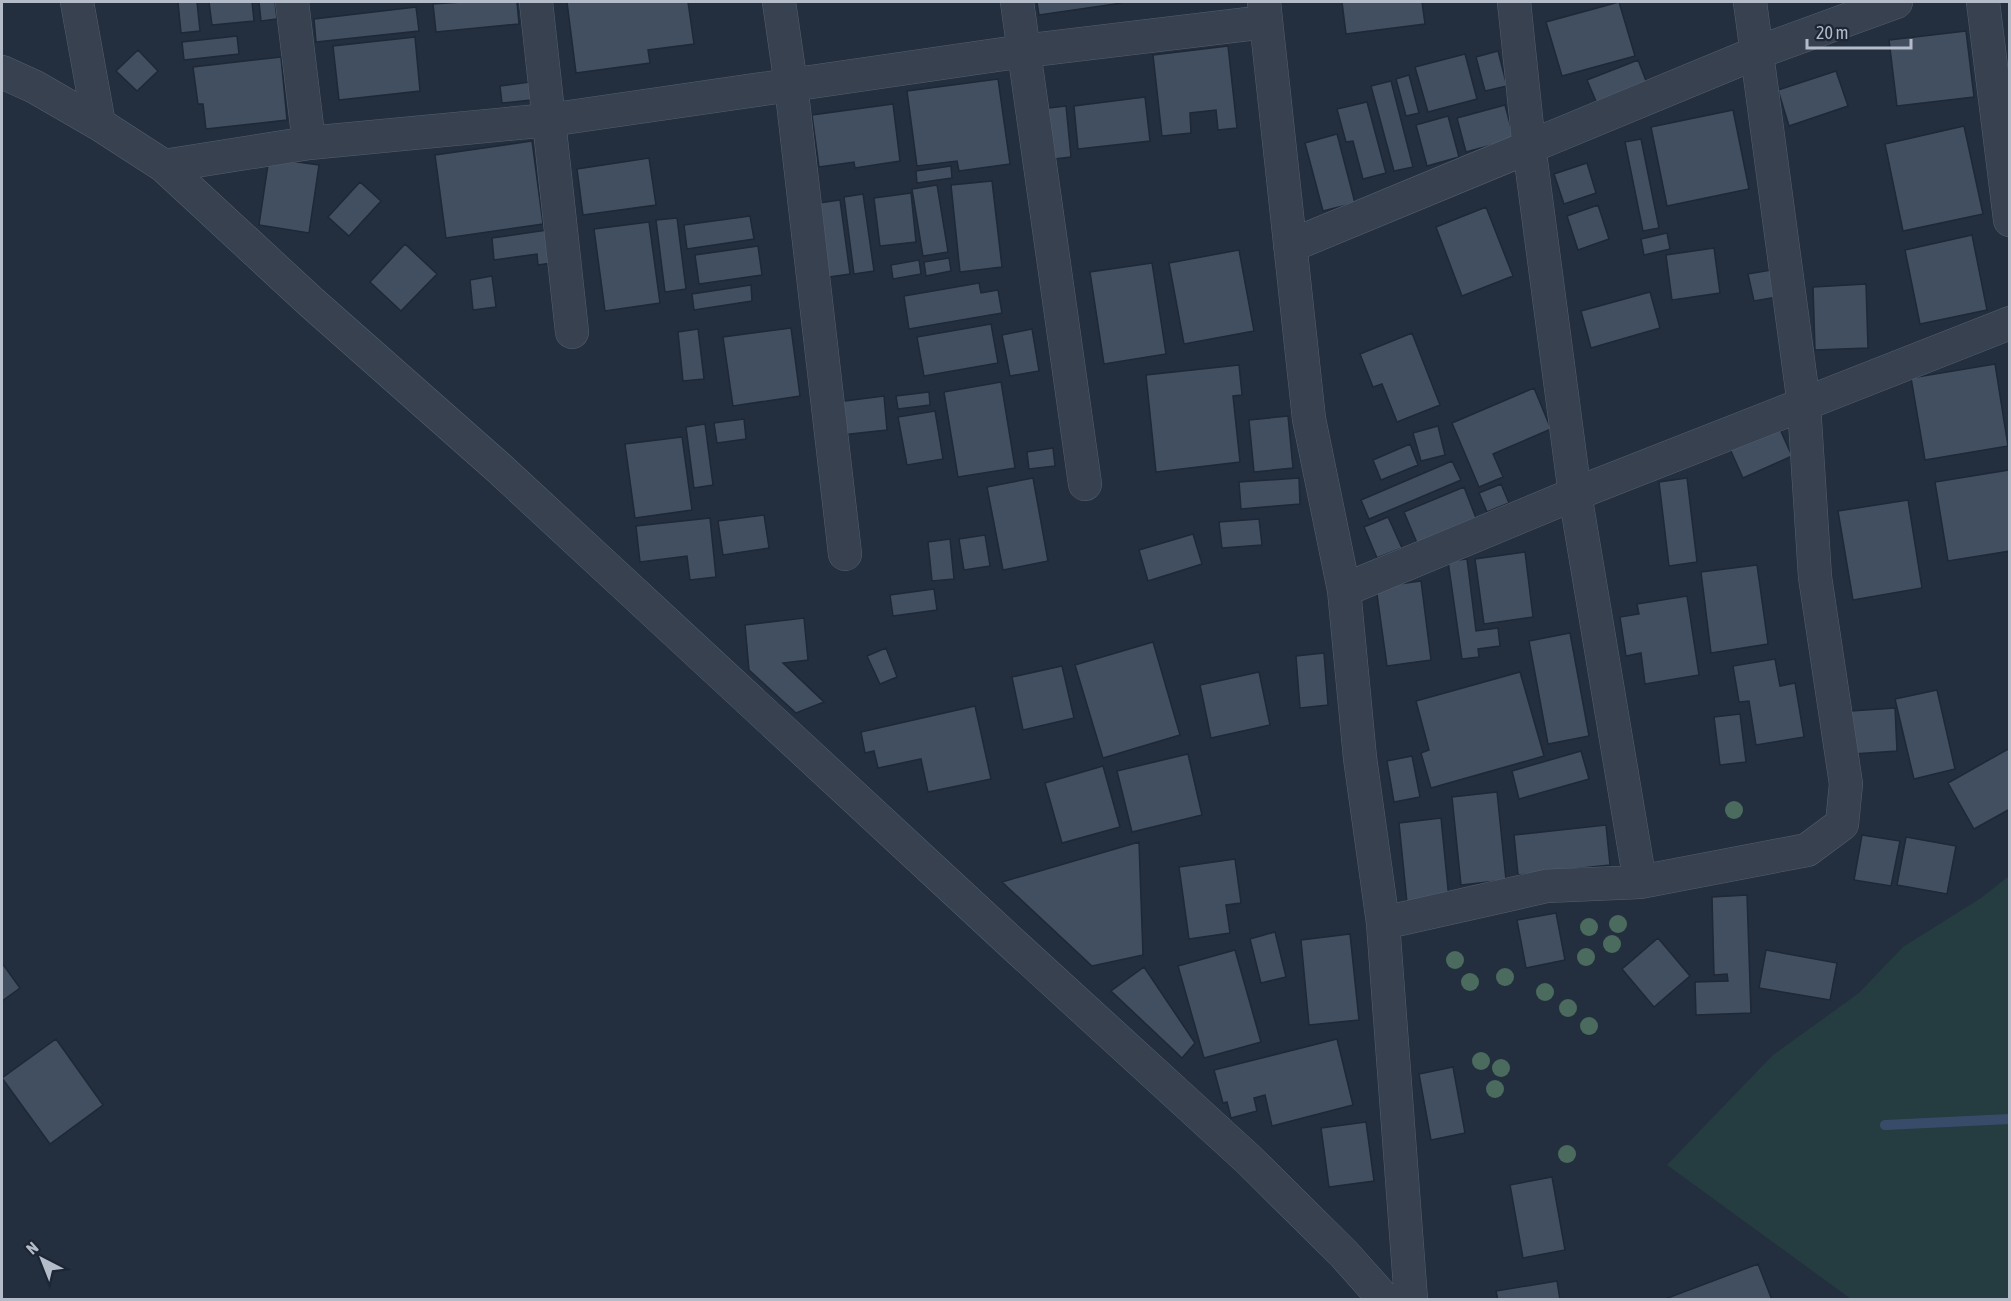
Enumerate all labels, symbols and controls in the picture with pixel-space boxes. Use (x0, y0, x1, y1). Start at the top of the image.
scale bar (1807, 12, 1910, 50)
text: 20 m (1816, 22, 1848, 43)
north arrow (12, 1229, 72, 1289)
text: N (22, 1238, 41, 1258)

